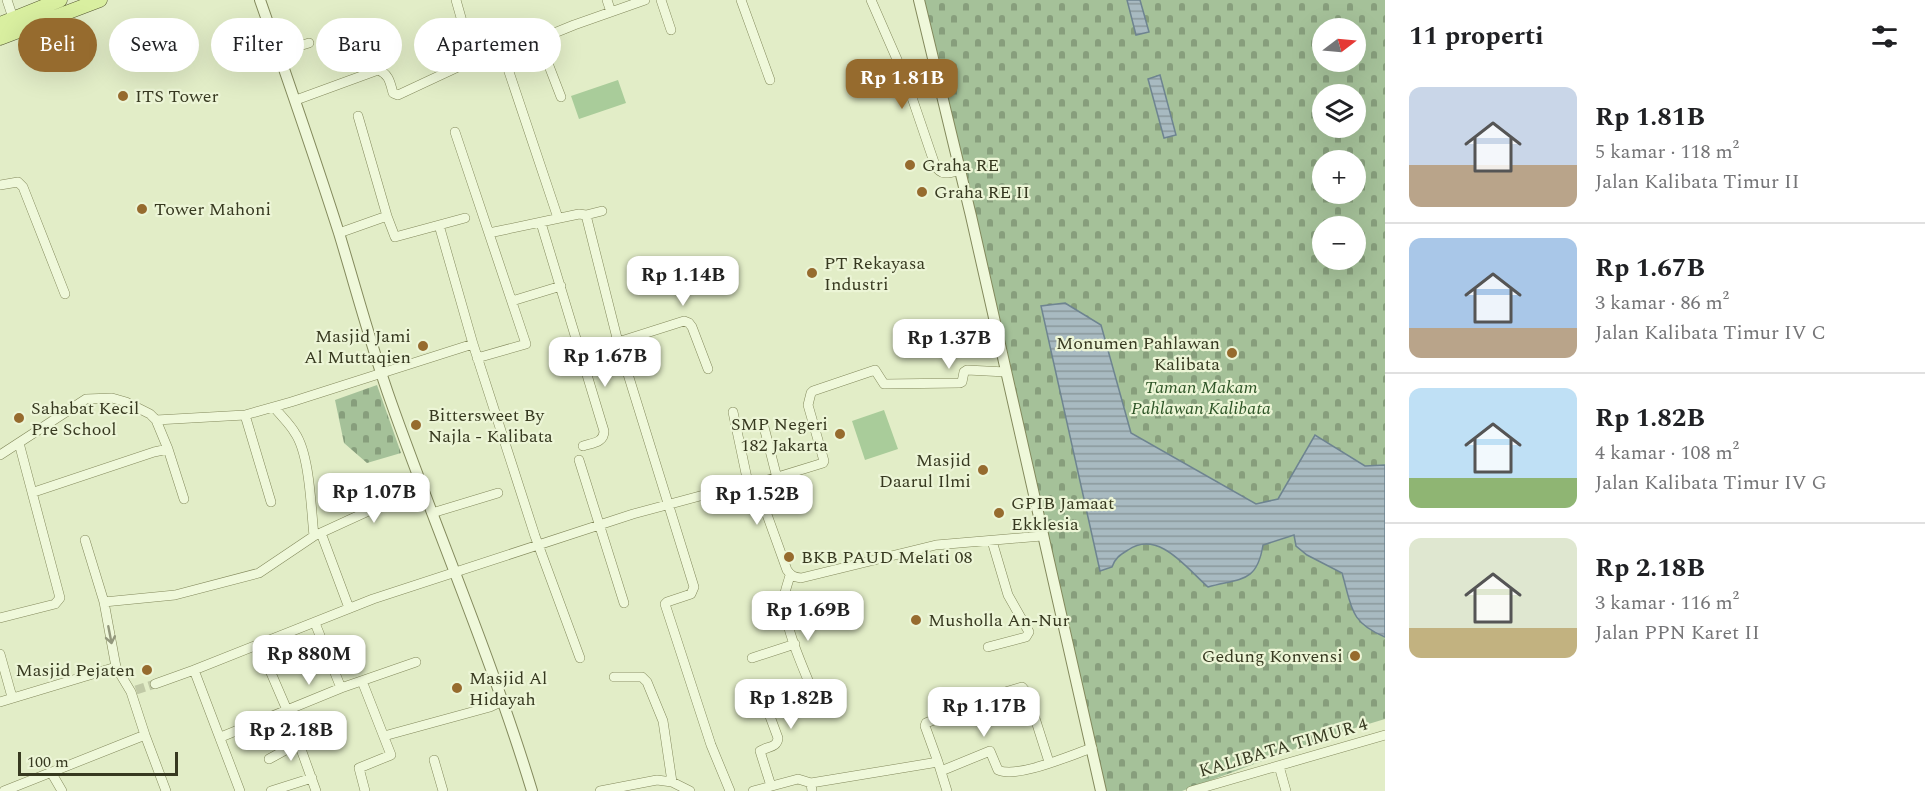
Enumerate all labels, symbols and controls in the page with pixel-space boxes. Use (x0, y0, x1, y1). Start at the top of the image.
text: 11 properti (1409, 16, 1544, 56)
chip: Beli (18, 18, 97, 72)
chip: Sewa (109, 18, 199, 72)
chip: Filter (211, 18, 304, 72)
chip: Baru (316, 18, 402, 72)
chip: Apartemen (414, 18, 561, 72)
north arrow (1312, 18, 1366, 72)
map controls (1312, 18, 1366, 270)
icon: filters (1868, 20, 1901, 53)
pin: Rp 1.81B (840, 59, 964, 110)
text: Rp 1.81B (860, 63, 944, 93)
place label: ITS Tower (135, 83, 219, 110)
button: layers (1312, 84, 1366, 138)
marker: ITS Tower (116, 89, 130, 103)
text: Rp 1.81B (1595, 97, 1705, 137)
icon: home (1457, 111, 1529, 183)
text: 5 kamar · 118 m² (1595, 137, 1739, 167)
button: + (1312, 150, 1366, 204)
place label: Graha RE (922, 152, 999, 179)
marker: Graha RE (903, 158, 917, 172)
text: Jalan Kalibata Timur II (1595, 167, 1800, 197)
place label: Graha RE II (934, 179, 1030, 206)
marker: Graha RE II (915, 185, 929, 199)
place label: Tower Mahoni (154, 196, 271, 223)
marker: Tower Mahoni (135, 202, 149, 216)
button: − (1312, 216, 1366, 270)
text: Rp 1.67B (1595, 248, 1705, 288)
place label: PT Rekayasa Industri (824, 250, 925, 298)
pin: Rp 1.14B (621, 256, 745, 307)
text: Rp 1.14B (641, 260, 725, 290)
icon: home (1457, 262, 1529, 334)
marker: PT Rekayasa Industri (805, 266, 819, 280)
text: 3 kamar · 86 m² (1595, 288, 1729, 318)
text: Jalan Kalibata Timur IV C (1595, 318, 1826, 348)
pin: Rp 1.37B (887, 319, 1011, 370)
place label: Masjid Jami Al Muttaqien (304, 323, 411, 371)
text: Rp 1.37B (907, 323, 991, 353)
place label: Monumen Pahlawan Kalibata (1056, 330, 1220, 378)
pin: Rp 1.67B (543, 337, 667, 388)
marker: Masjid Jami Al Muttaqien (416, 339, 430, 353)
text: Rp 1.67B (563, 341, 647, 371)
marker: Monumen Pahlawan Kalibata (1225, 346, 1239, 360)
park label: Taman Makam Pahlawan Kalibata (1131, 374, 1271, 422)
place label: Sahabat Kecil Pre School (31, 395, 139, 443)
text: Rp 1.82B (1595, 398, 1705, 438)
place label: Bittersweet By Najla - Kalibata (428, 402, 553, 450)
marker: Sahabat Kecil Pre School (12, 411, 26, 425)
place label: SMP Negeri 182 Jakarta (731, 411, 828, 459)
icon: home (1457, 412, 1529, 484)
marker: Bittersweet By Najla - Kalibata (409, 418, 423, 432)
marker: SMP Negeri 182 Jakarta (833, 427, 847, 441)
text: 4 kamar · 108 m² (1595, 438, 1739, 468)
place label: Masjid Daarul Ilmi (879, 447, 971, 495)
marker: Masjid Daarul Ilmi (976, 463, 990, 477)
text: Jalan Kalibata Timur IV G (1595, 468, 1827, 498)
pin: Rp 1.07B (312, 473, 436, 524)
pin: Rp 1.52B (695, 475, 819, 526)
text: Rp 1.07B (332, 477, 416, 507)
text: Rp 1.52B (715, 479, 799, 509)
place label: GPIB Jamaat Ekklesia (1011, 490, 1114, 538)
marker: GPIB Jamaat Ekklesia (992, 506, 1006, 520)
place label: BKB PAUD Melati 08 (801, 544, 973, 571)
text: Rp 2.18B (1595, 548, 1705, 588)
marker: BKB PAUD Melati 08 (782, 550, 796, 564)
icon: home (1457, 562, 1529, 634)
text: 3 kamar · 116 m² (1595, 588, 1739, 618)
pin: Rp 1.69B (746, 591, 870, 642)
text: Rp 1.69B (766, 595, 850, 625)
place label: Musholla An-Nur (928, 607, 1070, 634)
marker: Musholla An-Nur (909, 613, 923, 627)
text: Jalan PPN Karet II (1595, 618, 1760, 648)
one-way arrow (105, 624, 116, 644)
pin: Rp 880M (254, 635, 364, 686)
text: Rp 880M (267, 639, 351, 669)
place label: Gedung Konvensi (1202, 643, 1343, 670)
marker: Gedung Konvensi (1348, 649, 1362, 663)
place label: Masjid Pejaten (15, 657, 135, 684)
marker: Masjid Pejaten (140, 663, 154, 677)
place label: Masjid Al Hidayah (469, 665, 547, 713)
pin: Rp 1.82B (729, 679, 853, 730)
marker: Masjid Al Hidayah (450, 681, 464, 695)
text: Rp 1.82B (749, 683, 833, 713)
pin: Rp 1.17B (922, 687, 1046, 738)
text: Rp 1.17B (942, 691, 1026, 721)
street label: KALIBATA TIMUR 4 (1196, 710, 1371, 785)
pin: Rp 2.18B (229, 711, 353, 762)
text: Rp 2.18B (249, 715, 333, 745)
scale bar (18, 749, 178, 776)
text: 100 m (27, 750, 69, 774)

